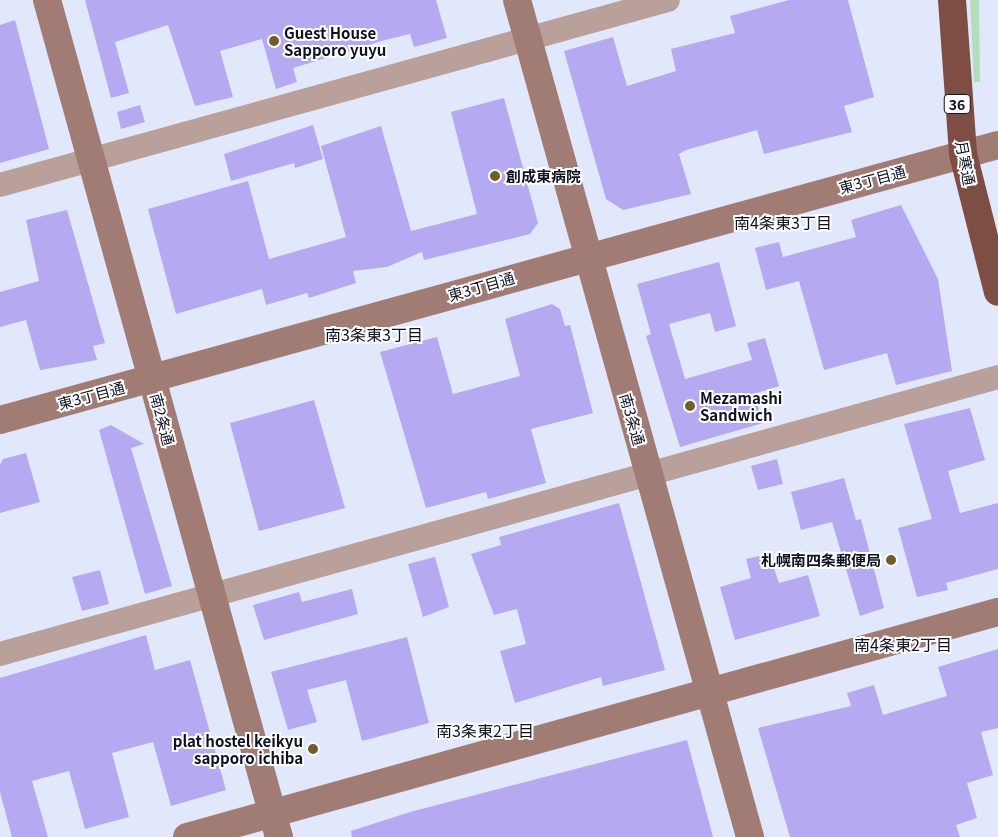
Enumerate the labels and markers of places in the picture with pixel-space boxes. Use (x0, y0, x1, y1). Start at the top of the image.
place label: Guest House Sapporo yuyu (284, 23, 386, 58)
marker: Guest House Sapporo yuyu (268, 35, 280, 47)
place label: 創成東病院 (506, 167, 581, 185)
marker: 創成東病院 (488, 169, 502, 183)
place label: Mezamashi Sandwich (700, 388, 782, 423)
marker: Mezamashi Sandwich (684, 400, 696, 412)
place label: 札幌南四条郵便局 (761, 551, 881, 569)
marker: 札幌南四条郵便局 (885, 554, 897, 566)
place label: plat hostel keikyu sapporo ichiba (173, 731, 303, 766)
marker: plat hostel keikyu sapporo ichiba (307, 743, 319, 755)

